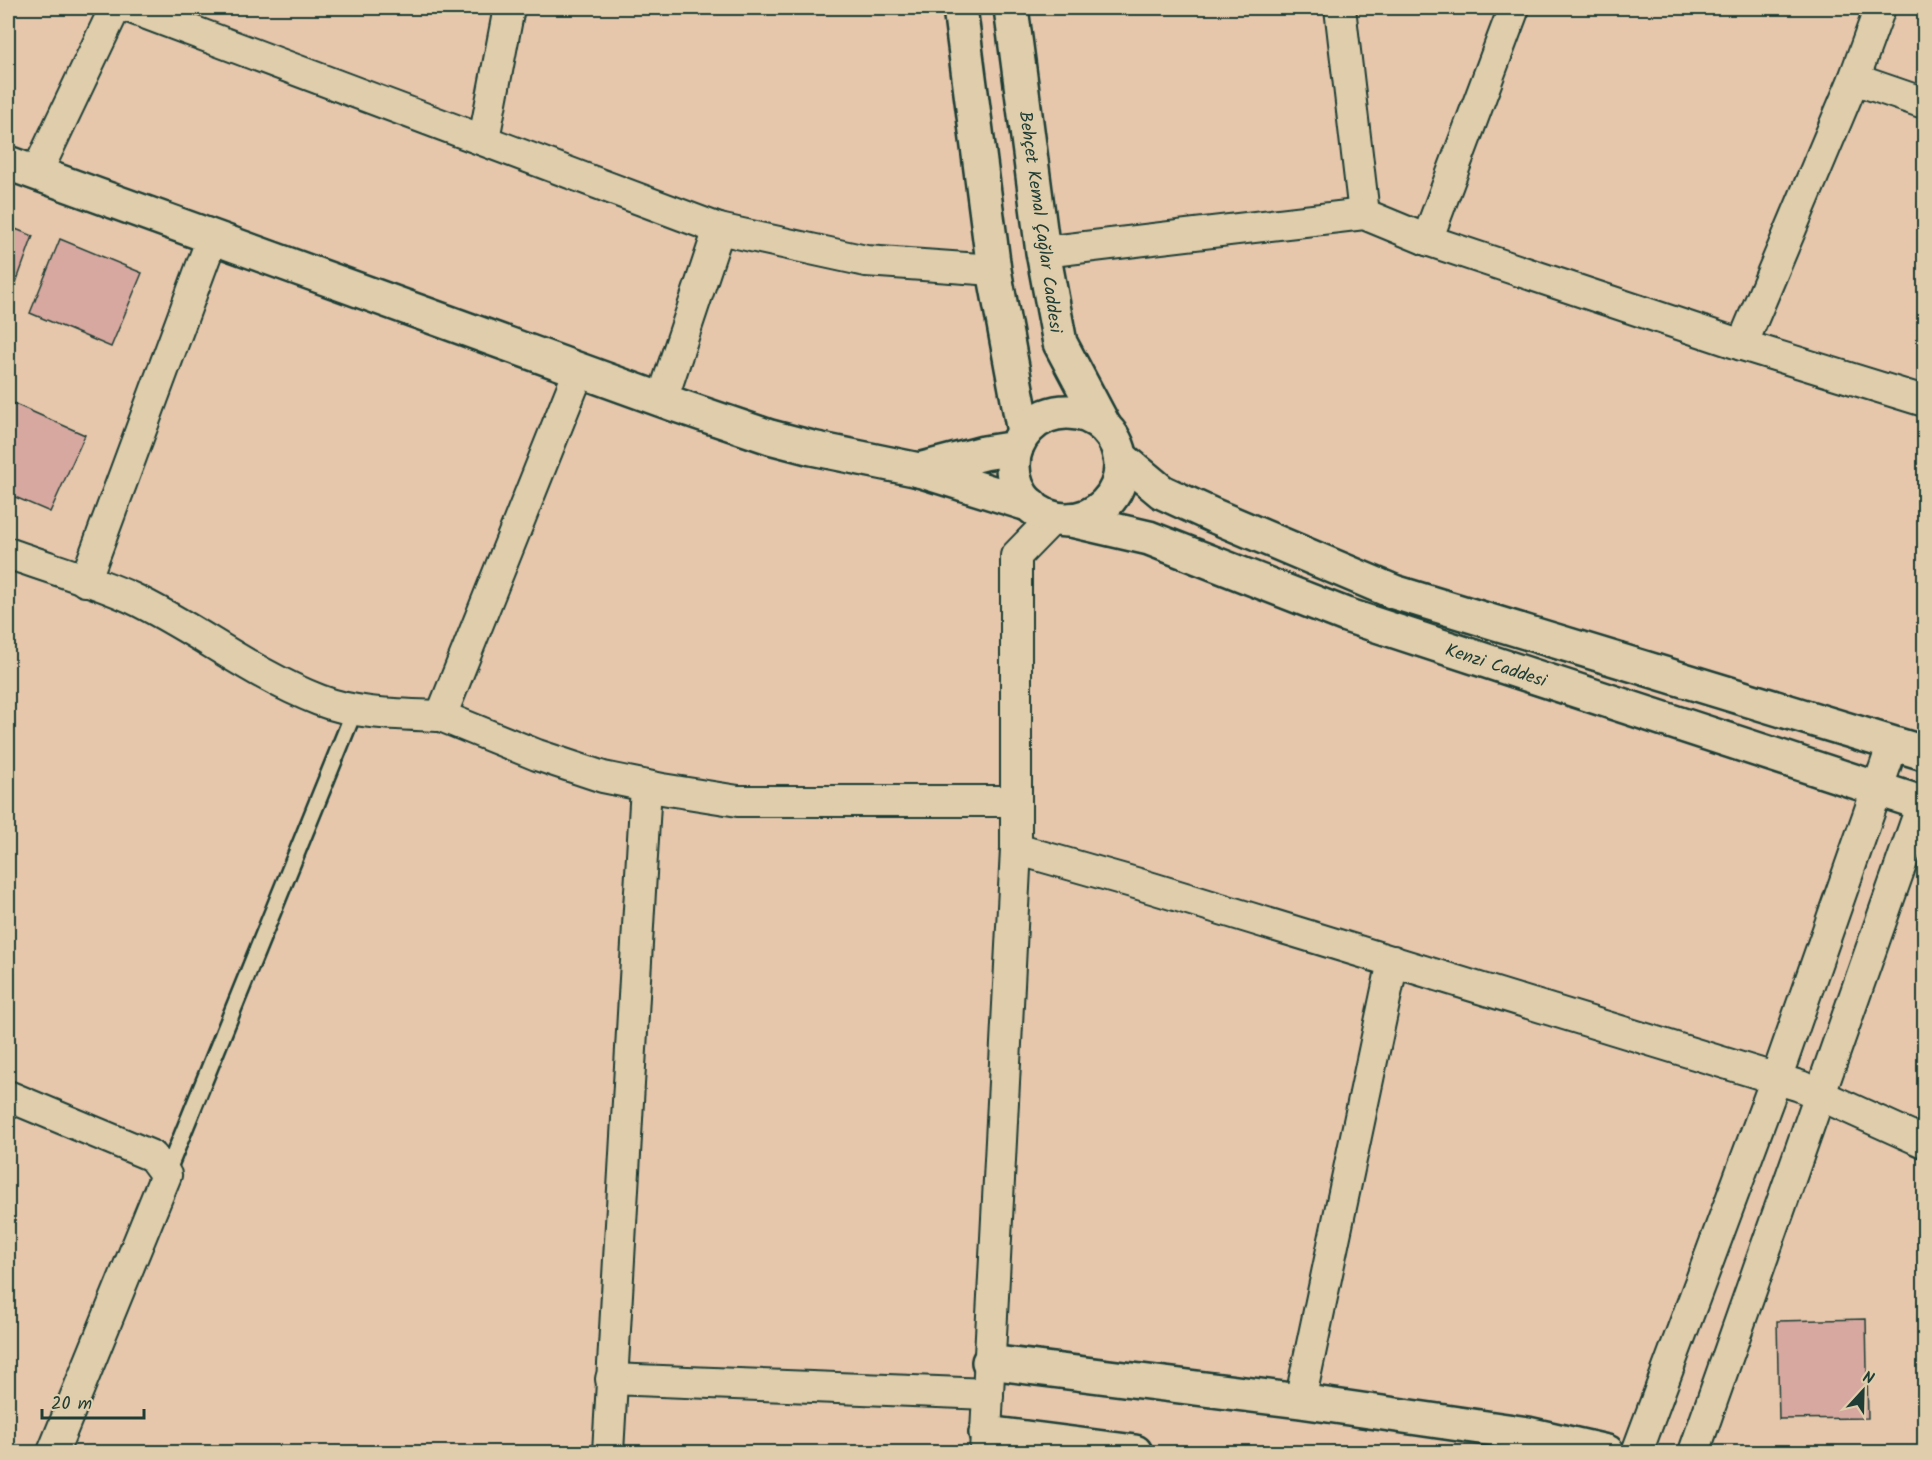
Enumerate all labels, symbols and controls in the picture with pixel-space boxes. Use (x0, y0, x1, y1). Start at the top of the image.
street label: Behçet Kemal Çağlar Caddesi (1010, 109, 1070, 336)
street label: Kenzi Caddesi (1441, 636, 1551, 697)
north arrow (1833, 1361, 1893, 1421)
text: N (1859, 1365, 1877, 1392)
scale bar (42, 1382, 144, 1420)
text: 20 m (51, 1390, 92, 1419)

